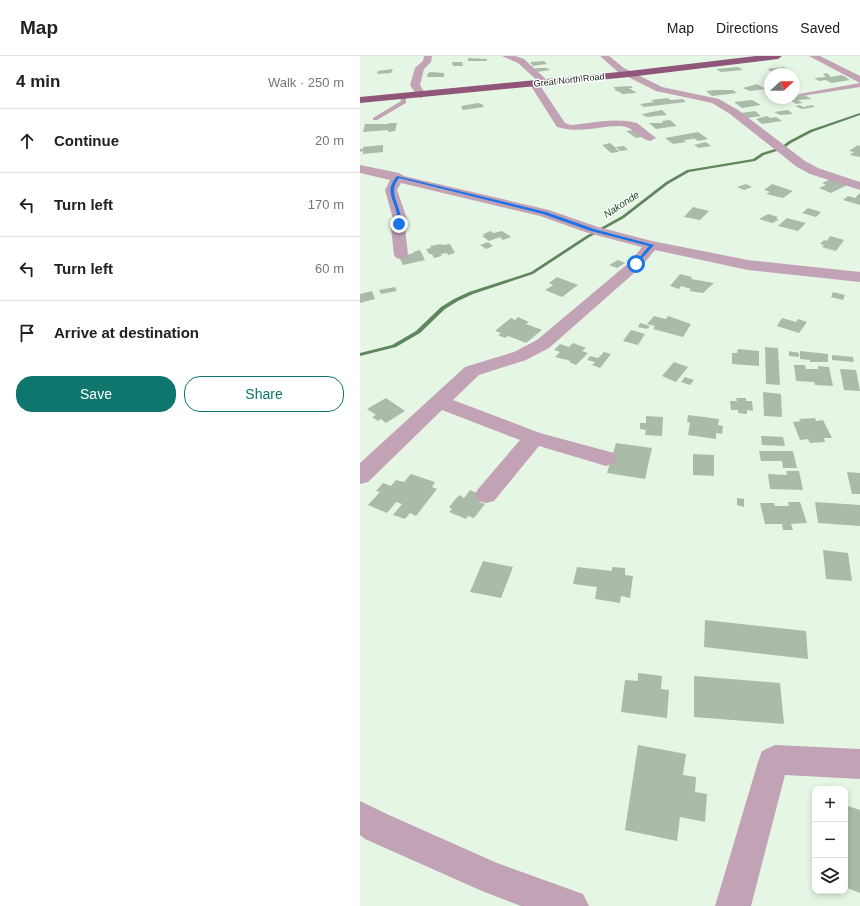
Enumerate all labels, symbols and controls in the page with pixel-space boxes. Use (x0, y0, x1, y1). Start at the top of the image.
text: Map (20, 17, 58, 38)
text: Map (667, 20, 694, 36)
text: Directions (716, 20, 778, 36)
text: Saved (800, 20, 840, 36)
north arrow (764, 68, 800, 104)
street label: Great North Road (533, 71, 605, 89)
text: 4 min (16, 72, 60, 91)
text: Walk · 250 m (268, 75, 344, 90)
icon: ahead (16, 130, 38, 152)
text: Continue (54, 132, 119, 149)
text: 20 m (315, 133, 344, 148)
water label: Nakonde (601, 189, 641, 220)
icon: left (16, 194, 38, 216)
text: Turn left (54, 196, 113, 213)
text: 170 m (308, 197, 344, 212)
route end (390, 215, 408, 233)
route start (627, 255, 645, 273)
icon: left (16, 258, 38, 280)
text: Turn left (54, 260, 113, 277)
text: 60 m (315, 261, 344, 276)
icon: arrive (16, 322, 38, 344)
text: Arrive at destination (54, 324, 199, 341)
button: Save (16, 376, 176, 412)
button: Share (184, 376, 344, 412)
map controls (812, 786, 848, 894)
button: + (812, 786, 848, 822)
button: − (812, 822, 848, 858)
button: layers (812, 858, 848, 894)

